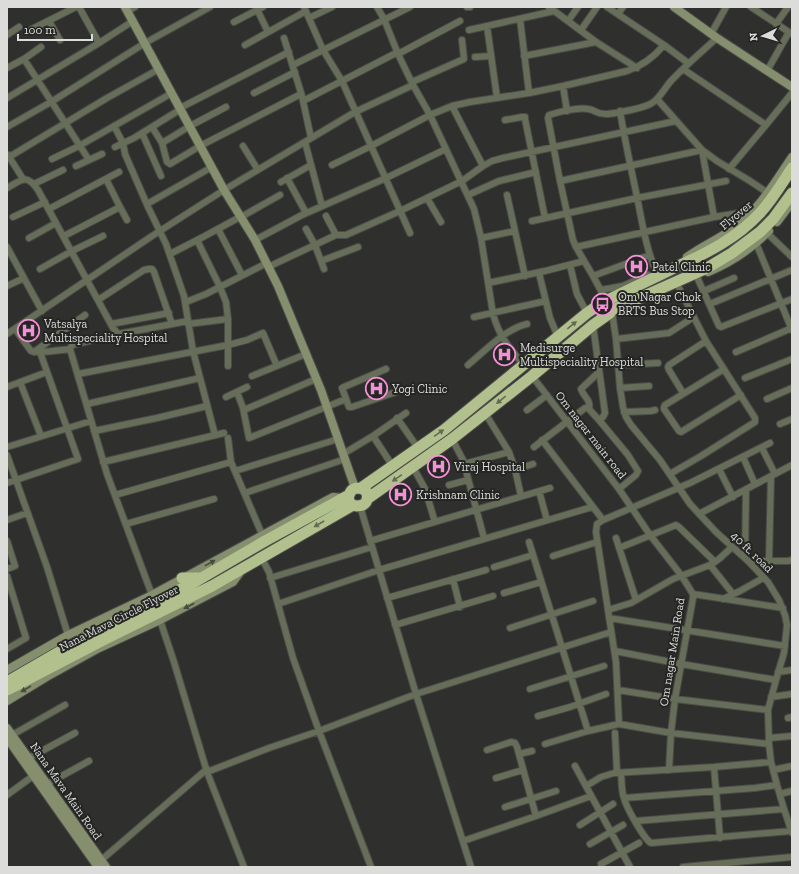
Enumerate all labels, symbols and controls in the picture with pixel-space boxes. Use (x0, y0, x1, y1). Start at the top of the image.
scale bar (18, 16, 92, 42)
north arrow (743, 16, 783, 56)
text: 100 m (24, 23, 56, 37)
text: N (747, 31, 760, 42)
street label: Flyover (717, 197, 755, 233)
hospital icon: Patel Clinic (623, 254, 649, 280)
place label: Patel Clinic (652, 260, 711, 274)
place label: Om Nagar Chok BRTS Bus Stop (618, 290, 702, 318)
bus stop icon: Om Nagar Chok BRTS Bus Stop (589, 291, 615, 317)
place label: Vatsalya Multispeciality Hospital (43, 317, 167, 345)
hospital icon: Vatsalya Multispeciality Hospital (16, 318, 42, 344)
one-way arrow (567, 321, 578, 329)
place label: Medisurge Multispeciality Hospital (520, 341, 643, 369)
hospital icon: Medisurge Multispeciality Hospital (491, 342, 517, 368)
hospital icon: Yogi Clinic (364, 376, 390, 402)
place label: Yogi Clinic (391, 382, 448, 396)
street label: Om nagar main road (553, 388, 630, 482)
one-way arrow (496, 396, 507, 405)
one-way arrow (434, 429, 444, 437)
hospital icon: Viraj Hospital (425, 454, 451, 480)
place label: Viraj Hospital (453, 460, 525, 475)
one-way arrow (392, 474, 402, 482)
hospital icon: Krishnam Clinic (388, 482, 414, 508)
place label: Krishnam Clinic (416, 488, 500, 502)
one-way arrow (313, 521, 325, 528)
street label: 40 ft. road (728, 528, 776, 576)
one-way arrow (205, 559, 216, 566)
street label: Nana Mava Circle Flyover (57, 582, 181, 654)
street label: Om nagar Main Road (657, 596, 688, 707)
one-way arrow (183, 602, 195, 609)
one-way arrow (20, 686, 32, 693)
street label: Nana Mava Main Road (27, 740, 105, 843)

